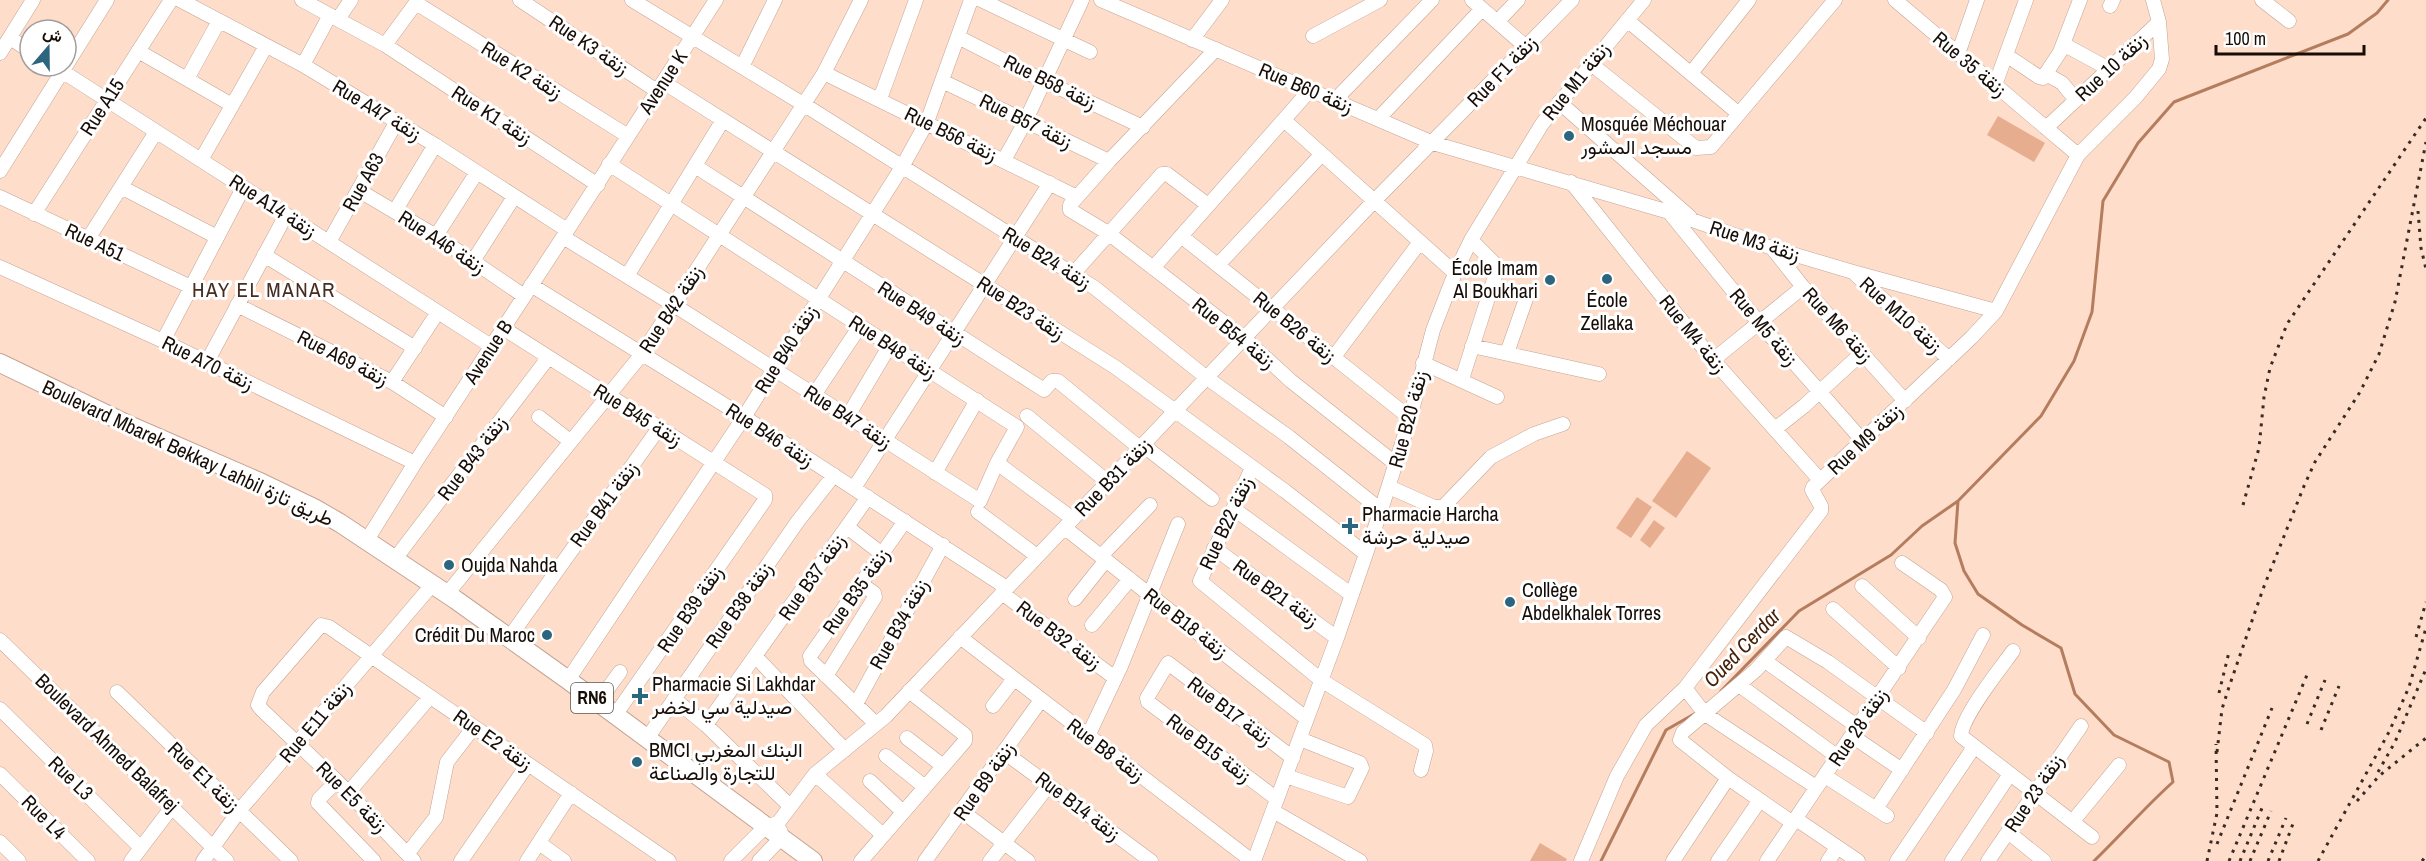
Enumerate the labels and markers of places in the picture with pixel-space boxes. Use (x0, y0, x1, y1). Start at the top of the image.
place label: Mosquée Méchouar مسجد المشور (1580, 110, 1726, 160)
marker: Mosquée Méchouar مسجد المشور (1562, 129, 1576, 143)
place label: École Imam Al Boukhari (1451, 254, 1538, 304)
marker: École Zellaka (1600, 272, 1614, 286)
marker: École Imam Al Boukhari (1543, 273, 1557, 287)
place label: École Zellaka (1581, 286, 1633, 336)
place label: Pharmacie Harcha صيدلية حرشة (1362, 500, 1499, 550)
marker: Pharmacie Harcha صيدلية حرشة (1343, 519, 1357, 533)
place label: Oujda Nahda (461, 551, 558, 578)
marker: Oujda Nahda (442, 558, 456, 572)
place label: Collège Abdelkhalek Torres (1521, 576, 1661, 626)
marker: Collège Abdelkhalek Torres (1503, 595, 1517, 609)
place label: Crédit Du Maroc (415, 621, 535, 648)
marker: Crédit Du Maroc (540, 628, 554, 642)
place label: Pharmacie Si Lakhdar صيدلية سي لخضر (651, 670, 816, 724)
marker: Pharmacie Si Lakhdar صيدلية سي لخضر (633, 689, 647, 703)
place label: BMCI البنك المغربي للتجارة والصناعة (649, 736, 803, 786)
marker: BMCI البنك المغربي للتجارة والصناعة (630, 755, 644, 769)

